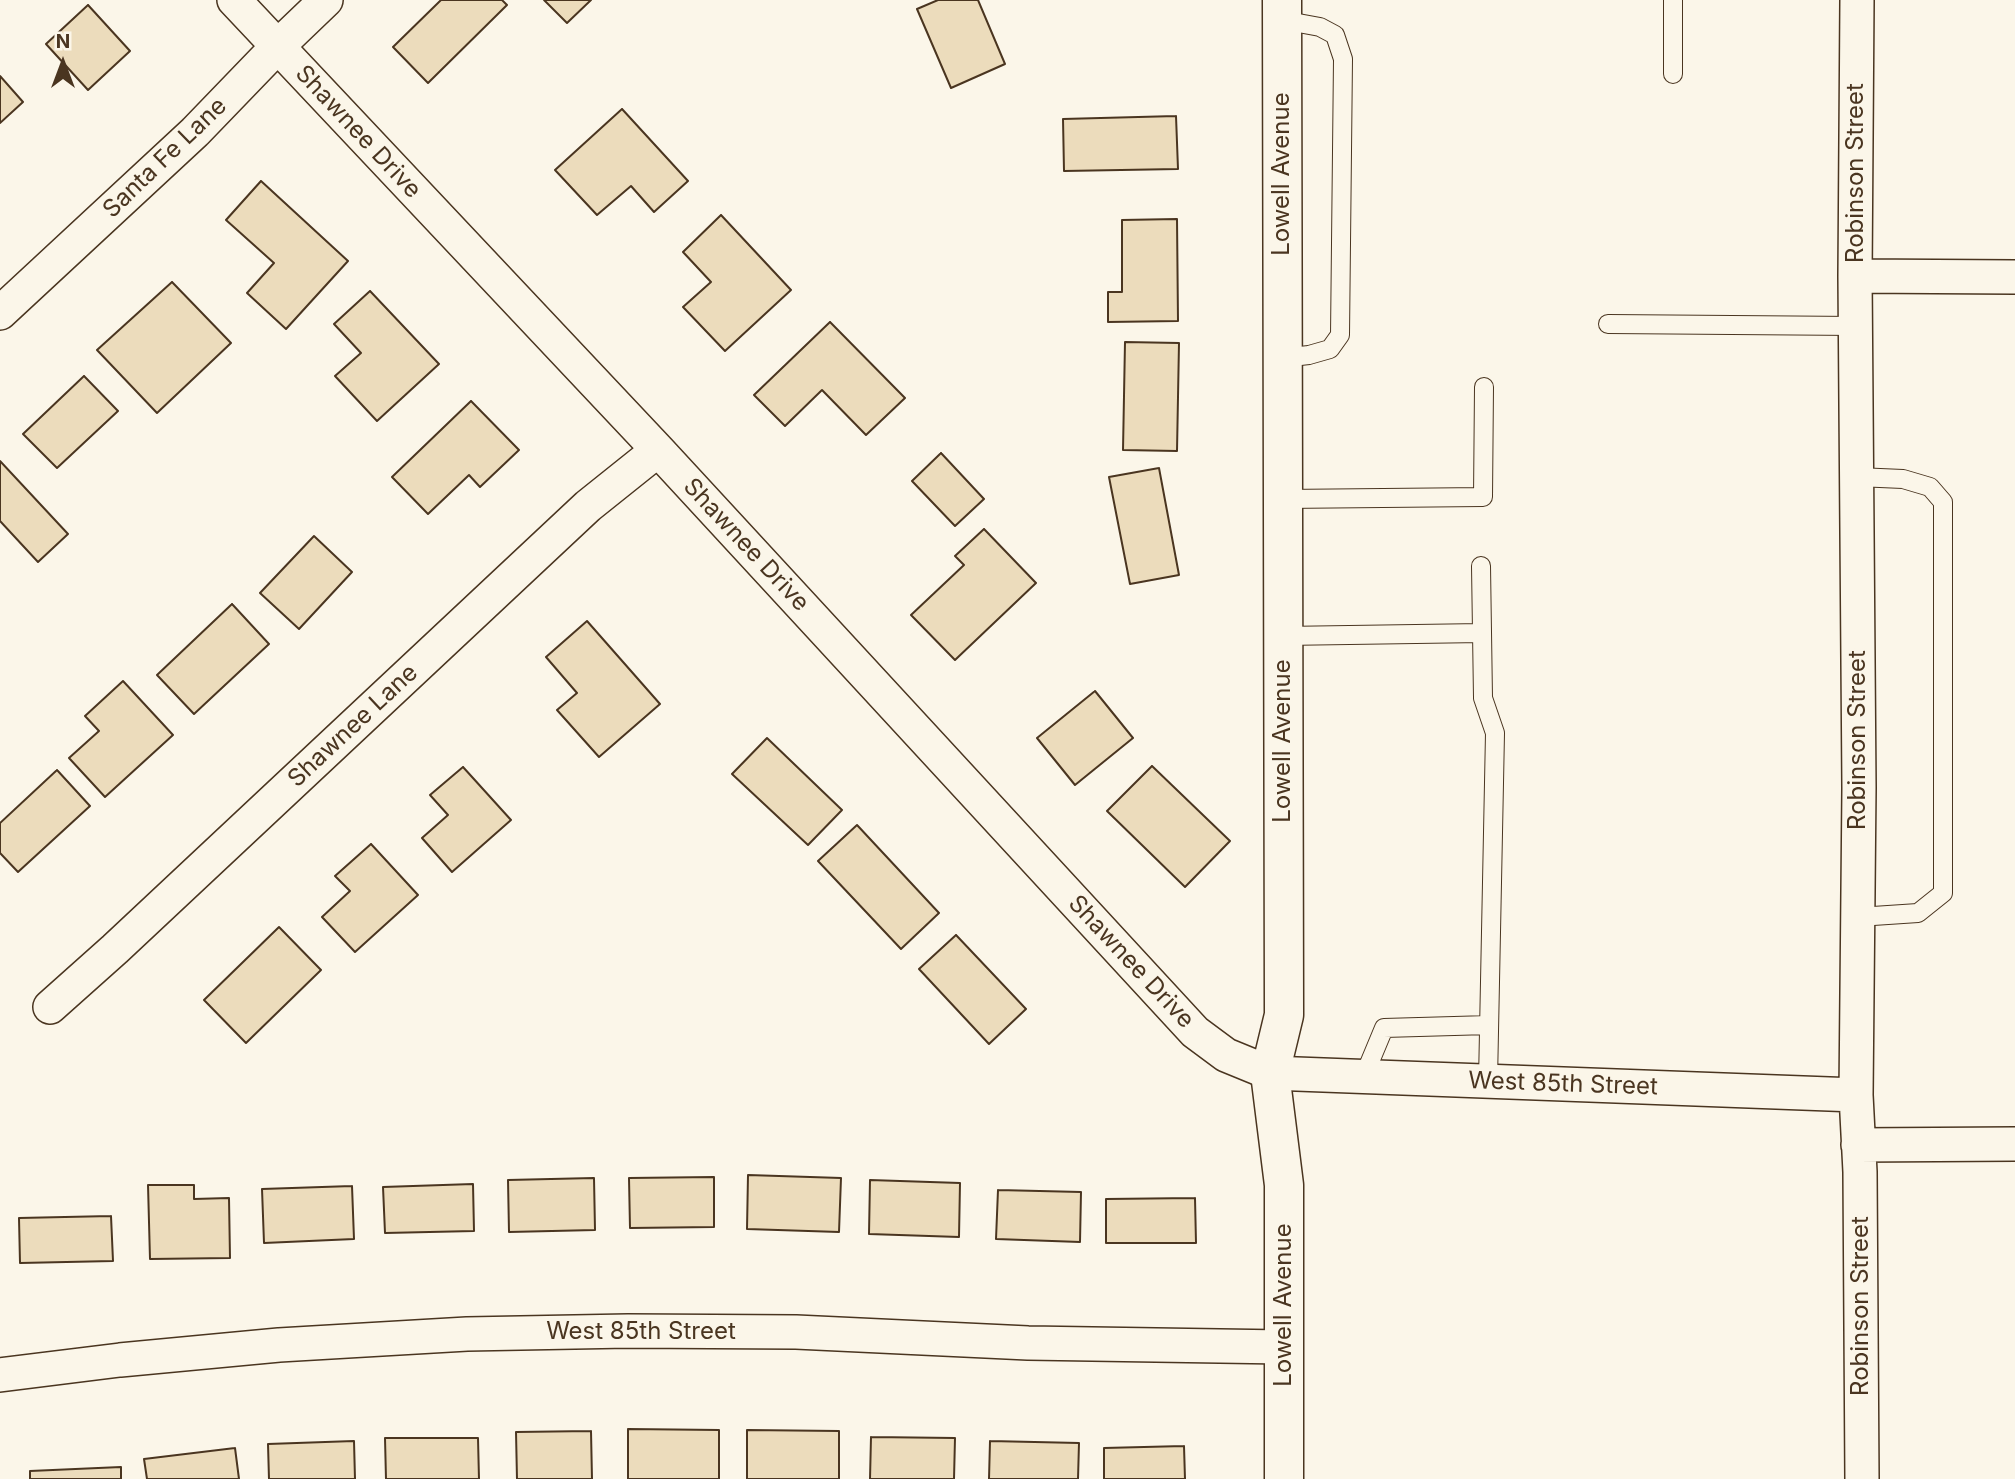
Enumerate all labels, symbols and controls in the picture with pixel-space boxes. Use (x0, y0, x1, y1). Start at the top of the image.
north arrow (28, 28, 98, 98)
text: N (56, 30, 70, 53)
street label: Shawnee Drive (289, 60, 427, 204)
street label: Robinson Street (1842, 83, 1870, 263)
street label: Santa Fe Lane (97, 92, 233, 224)
street label: Lowell Avenue (1268, 92, 1296, 256)
street label: Shawnee Drive (677, 473, 815, 617)
street label: Robinson Street (1844, 650, 1872, 830)
street label: Shawnee Lane (282, 659, 424, 793)
street label: Lowell Avenue (1269, 659, 1297, 823)
street label: Shawnee Drive (1062, 890, 1200, 1034)
street label: West 85th Street (1468, 1066, 1658, 1102)
street label: Robinson Street (1847, 1216, 1875, 1396)
street label: Lowell Avenue (1270, 1223, 1298, 1387)
street label: West 85th Street (546, 1318, 736, 1346)

